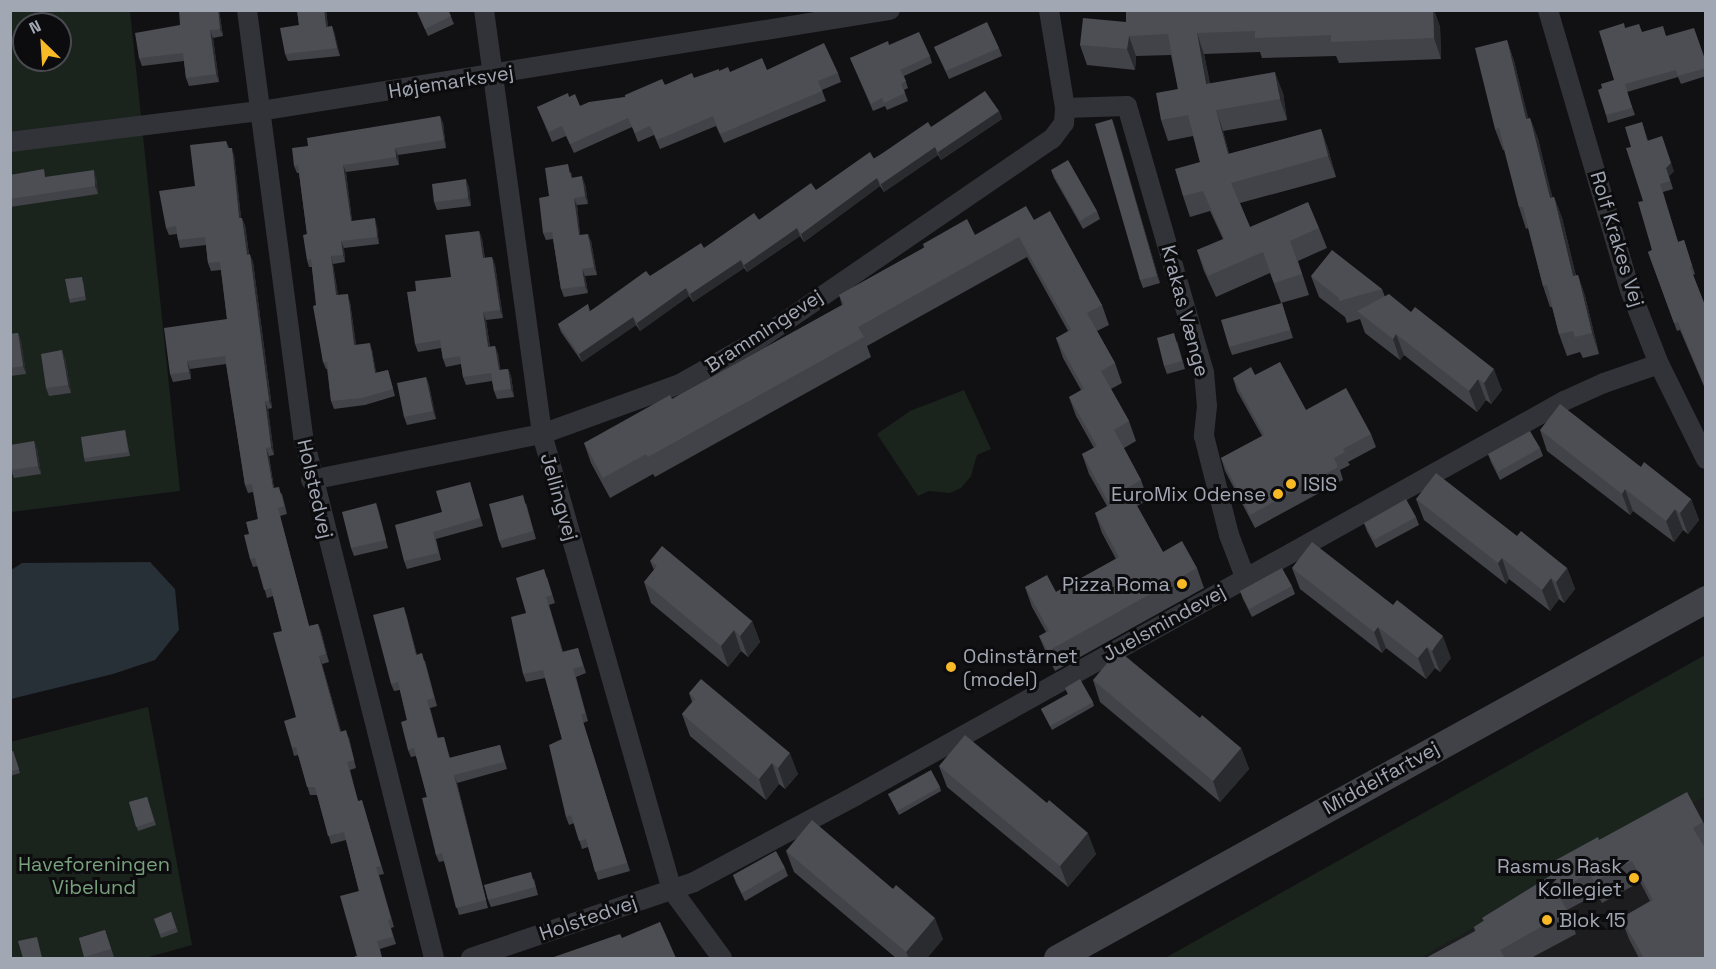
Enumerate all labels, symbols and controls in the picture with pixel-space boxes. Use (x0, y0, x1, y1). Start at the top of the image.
north arrow (12, 12, 72, 72)
text: N (26, 15, 44, 39)
street label: Højemarksvej (387, 60, 515, 104)
street label: Rolf Krakes Vej (1585, 168, 1649, 310)
street label: Krakas Vænge (1156, 242, 1214, 380)
street label: Brammingevej (701, 284, 827, 378)
street label: Holstedvej (292, 437, 338, 541)
street label: Jellingvej (535, 450, 583, 544)
place label: ISIS (1303, 472, 1337, 496)
marker: ISIS (1284, 477, 1298, 491)
place label: EuroMix Odense (1111, 482, 1266, 506)
marker: EuroMix Odense (1271, 487, 1285, 501)
place label: Pizza Roma (1062, 572, 1170, 596)
marker: Pizza Roma (1175, 577, 1189, 591)
street label: Juelsmindevej (1098, 579, 1230, 667)
place label: Odinstårnet (model) (963, 644, 1078, 691)
marker: Odinstårnet (model) (944, 660, 958, 674)
street label: Middelfartvej (1319, 736, 1443, 820)
park label: Haveforeningen Vibelund (18, 852, 170, 899)
place label: Rasmus Rask Kollegiet (1497, 855, 1622, 902)
marker: Rasmus Rask Kollegiet (1627, 871, 1641, 885)
street label: Holstedvej (536, 890, 640, 946)
place label: Blok 15 (1559, 908, 1626, 932)
marker: Blok 15 (1540, 913, 1554, 927)

